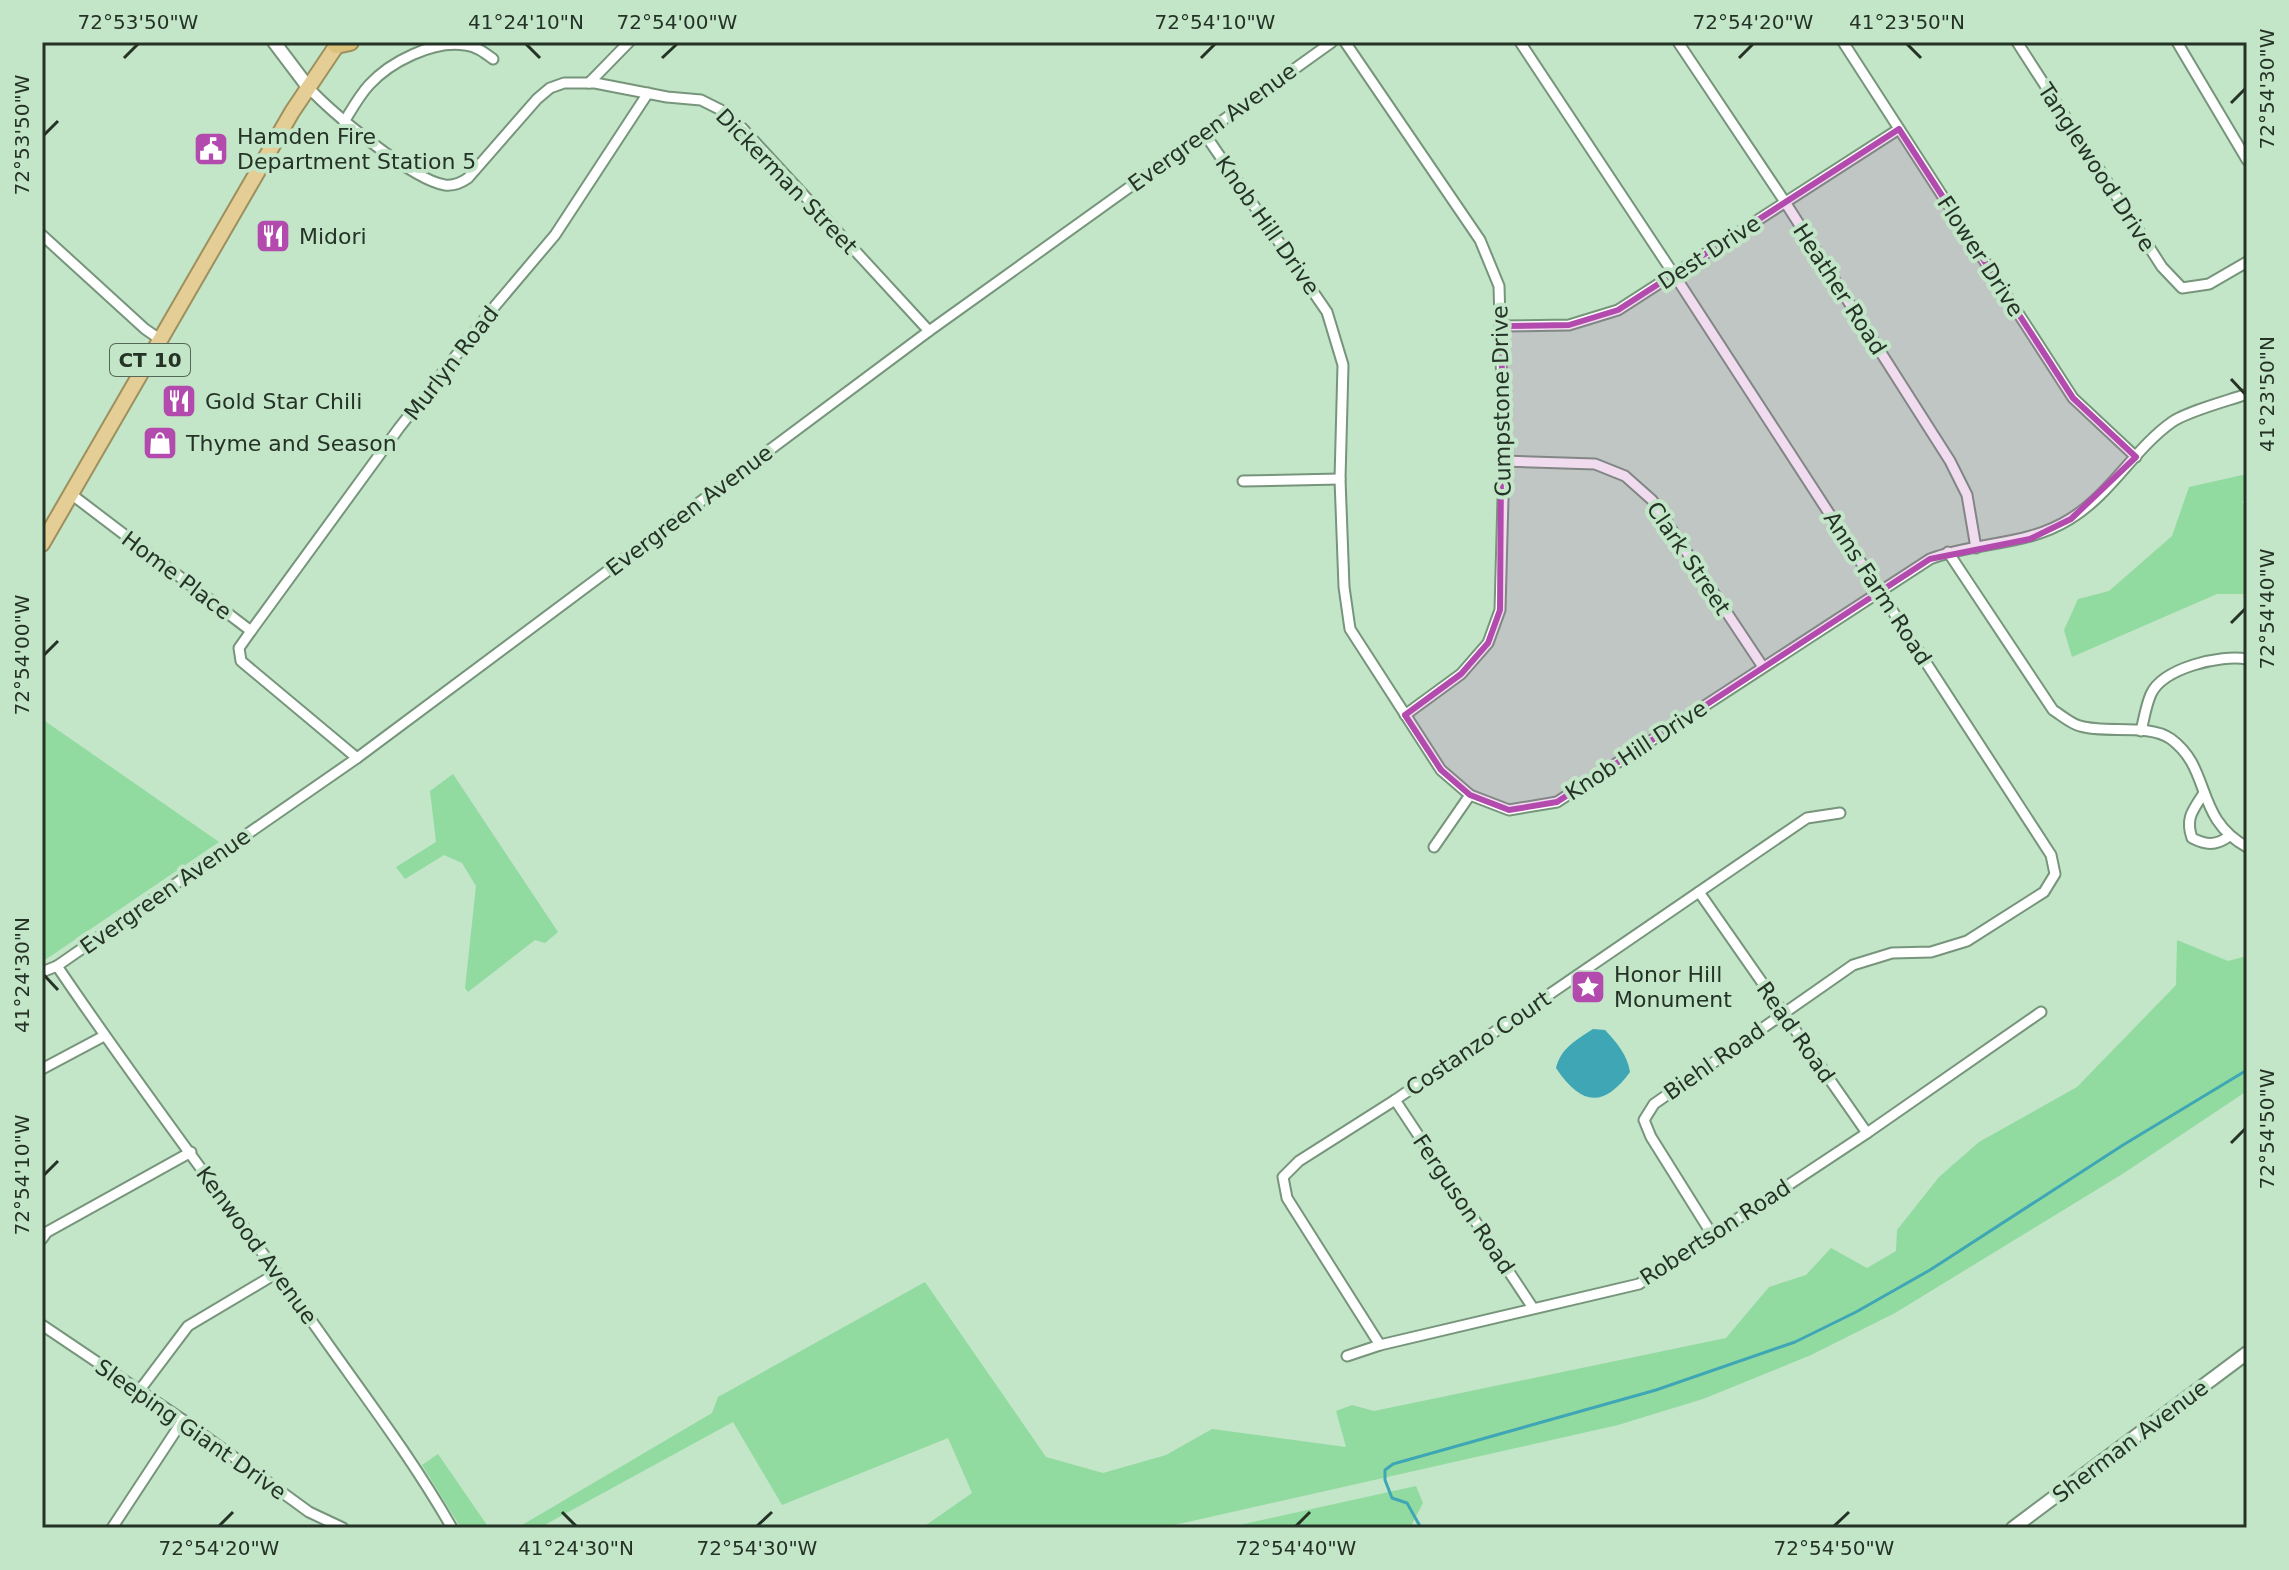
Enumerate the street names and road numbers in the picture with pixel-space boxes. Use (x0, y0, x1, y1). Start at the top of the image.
street label: Evergreen Avenue (1123, 58, 1301, 197)
street label: Tanglewood Drive (2032, 78, 2160, 256)
street label: Dickerman Street (711, 104, 863, 259)
street label: Knob Hill Drive (1211, 151, 1325, 299)
street label: Flower Drive (1932, 191, 2029, 321)
street label: Dest Drive (1654, 210, 1765, 295)
street label: Heather Road (1788, 219, 1891, 359)
street label: Murlyn Road (399, 302, 503, 425)
street label: Cumpstone Drive (1487, 305, 1516, 497)
road number: CT 10 (110, 344, 190, 376)
street label: Evergreen Avenue (601, 440, 777, 581)
street label: Clark Street (1642, 497, 1736, 620)
street label: Anns Farm Road (1819, 507, 1936, 670)
street label: Home Place (117, 526, 236, 625)
street label: Knob Hill Drive (1561, 695, 1712, 805)
street label: Evergreen Avenue (76, 823, 255, 959)
street label: Read Road (1752, 977, 1840, 1088)
street label: Costanzo Court (1401, 986, 1556, 1101)
street label: Biehl Road (1659, 1018, 1769, 1105)
street label: Ferguson Road (1408, 1130, 1519, 1279)
street label: Kenwood Avenue (191, 1162, 322, 1329)
street label: Robertson Road (1635, 1175, 1795, 1290)
street label: Sleeping Giant Drive (91, 1354, 291, 1505)
street label: Sherman Avenue (2048, 1375, 2213, 1508)

